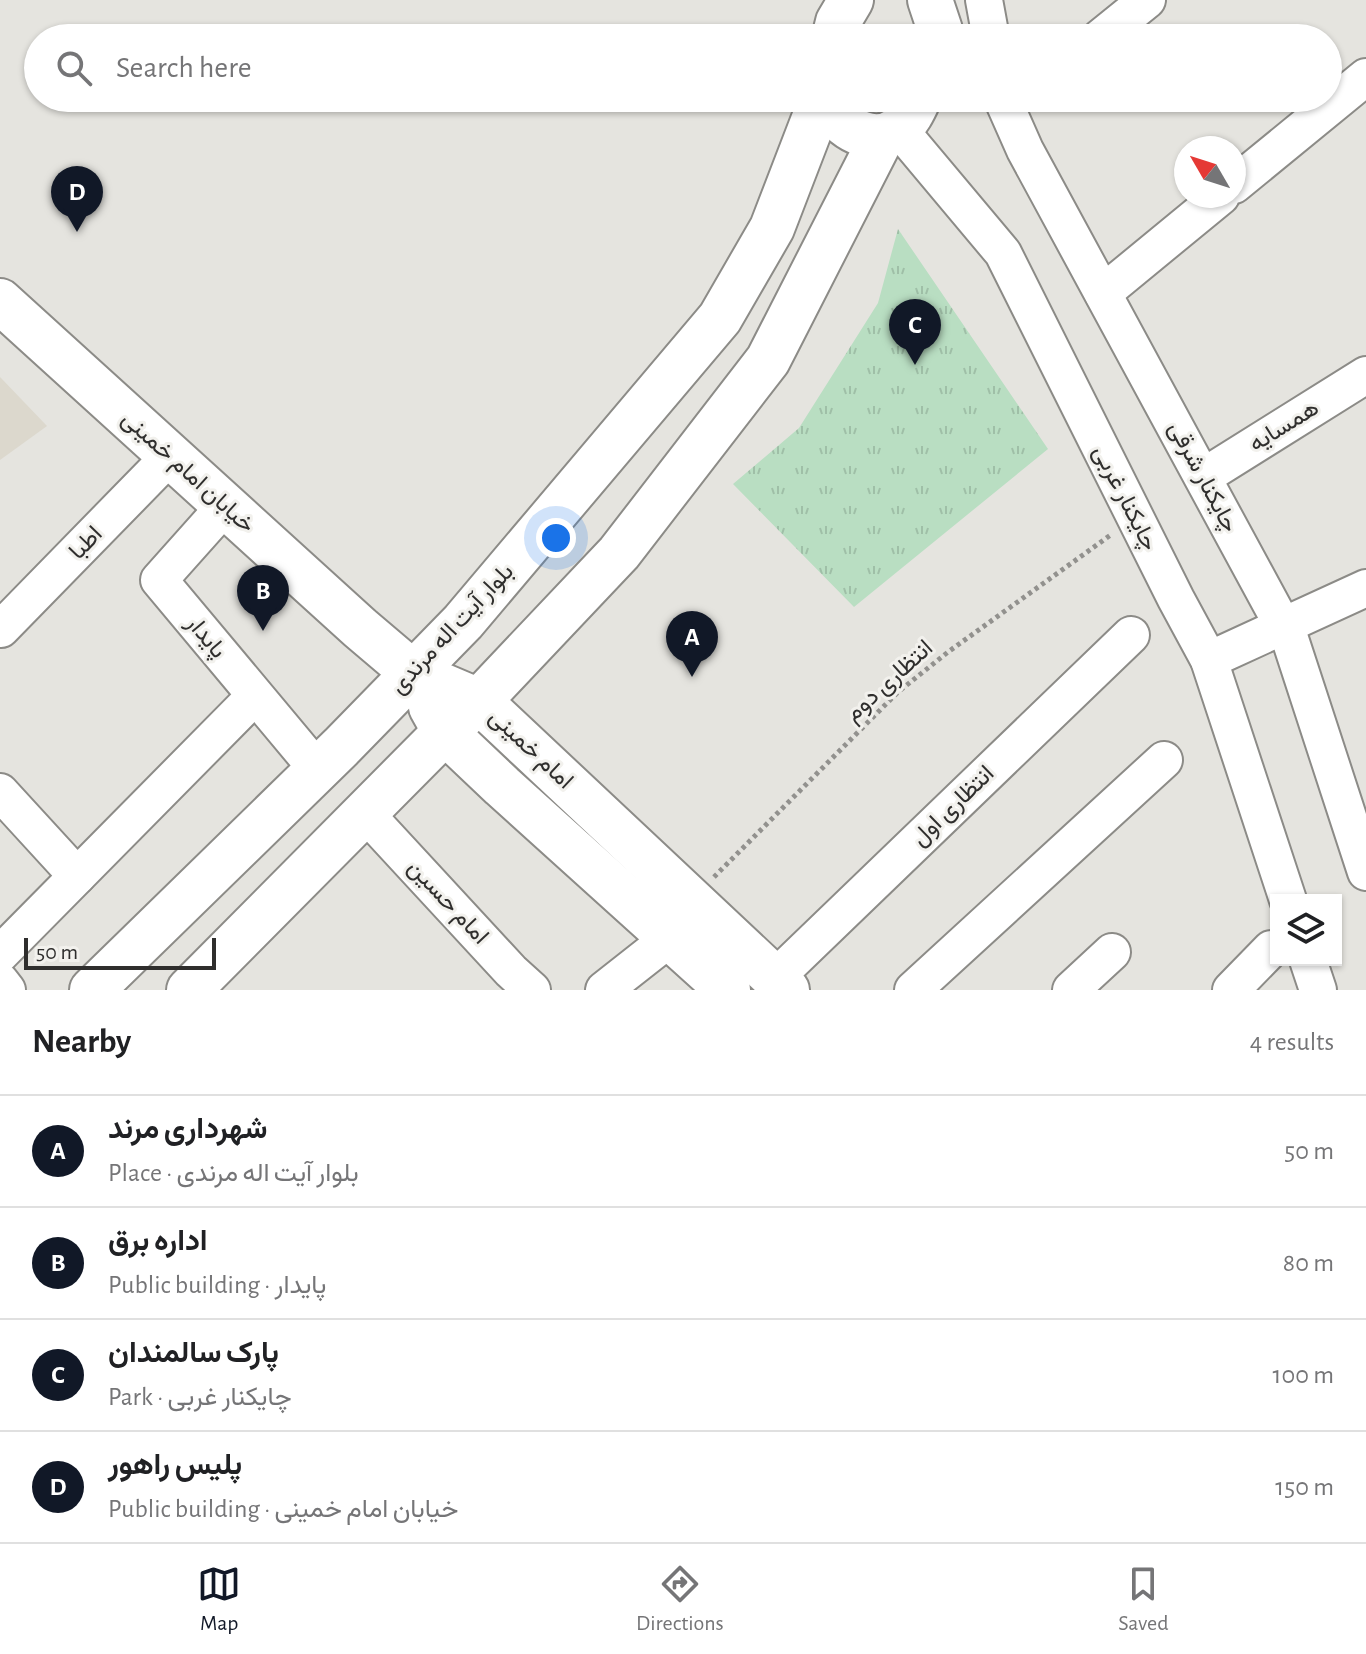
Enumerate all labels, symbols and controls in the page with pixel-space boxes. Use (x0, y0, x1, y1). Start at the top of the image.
search box (24, 24, 1342, 112)
icon: search (52, 46, 96, 90)
text: Search here (116, 53, 252, 83)
north arrow (1174, 136, 1246, 208)
pin: D (51, 166, 103, 232)
pin: C (889, 299, 941, 365)
street label: همسایه (1245, 395, 1323, 457)
street label: خیابان امام خمینی (115, 406, 259, 540)
street label: چایکنار شرقی (1161, 418, 1242, 538)
street label: چایکنار غربی (1086, 441, 1162, 556)
your location (536, 518, 576, 558)
street label: اطبا (65, 522, 108, 565)
street label: بلوار آیت اله مرندی (385, 559, 520, 700)
pin: B (237, 565, 289, 631)
street label: پایدار (179, 610, 231, 665)
pin: A (666, 611, 718, 677)
street label: انتظاری دوم (840, 636, 940, 729)
street label: امام خمینی (482, 704, 578, 796)
street label: انتظاری اول (907, 761, 1000, 852)
street label: امام حسین (401, 855, 493, 951)
map controls (1270, 894, 1342, 966)
button: layers (1270, 894, 1342, 966)
scale bar (24, 934, 216, 970)
text: 50 m (36, 941, 78, 963)
text: Nearby (32, 1025, 131, 1059)
text: 4 results (1250, 1029, 1334, 1055)
text: شهرداری مرند (108, 1114, 267, 1144)
text: A (50, 1138, 66, 1164)
text: 50 m (1284, 1138, 1334, 1164)
text: Place · بلوار آیت اله مرندی (108, 1160, 359, 1186)
text: اداره برق (108, 1226, 208, 1256)
text: B (50, 1250, 66, 1276)
text: 80 m (1283, 1250, 1334, 1276)
text: Public building · پایدار (108, 1272, 326, 1298)
text: پارک سالمندان (108, 1338, 279, 1368)
text: C (51, 1362, 65, 1388)
text: 100 m (1273, 1362, 1334, 1388)
text: Park · چایکنار غربی (108, 1384, 292, 1410)
text: پلیس راهور (108, 1450, 242, 1480)
text: D (49, 1474, 67, 1500)
text: 150 m (1275, 1474, 1334, 1500)
text: Public building · خیابان امام خمینی (108, 1496, 458, 1522)
tab: Map (197, 1562, 241, 1636)
tab: Directions (636, 1562, 724, 1636)
tab: Saved (1118, 1562, 1169, 1636)

